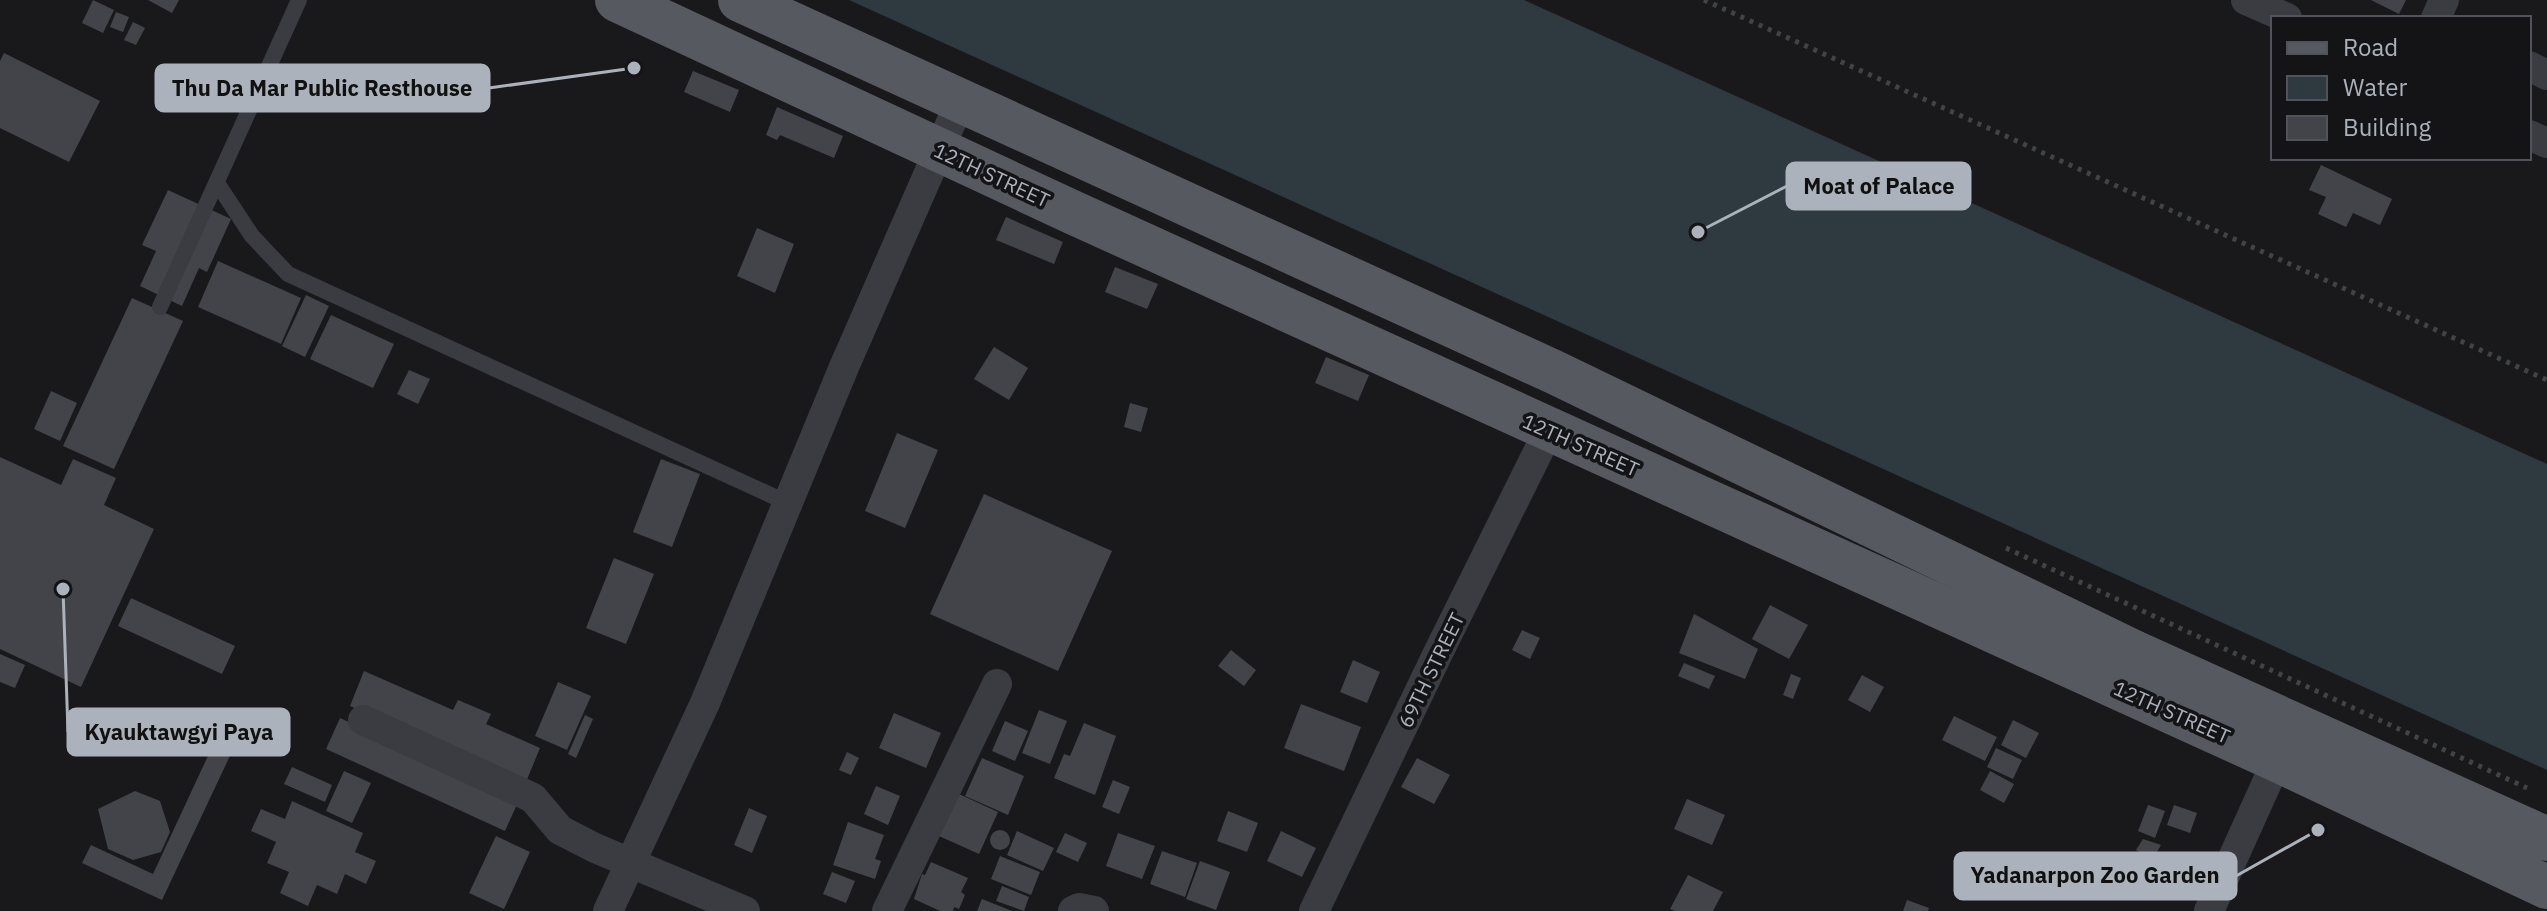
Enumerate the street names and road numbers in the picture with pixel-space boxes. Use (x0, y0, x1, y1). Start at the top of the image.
street label: 12TH STREET (930, 136, 1054, 214)
street label: 12TH STREET (1519, 407, 1643, 483)
street label: 69TH STREET (1392, 608, 1470, 732)
street label: 12TH STREET (2110, 674, 2234, 750)

